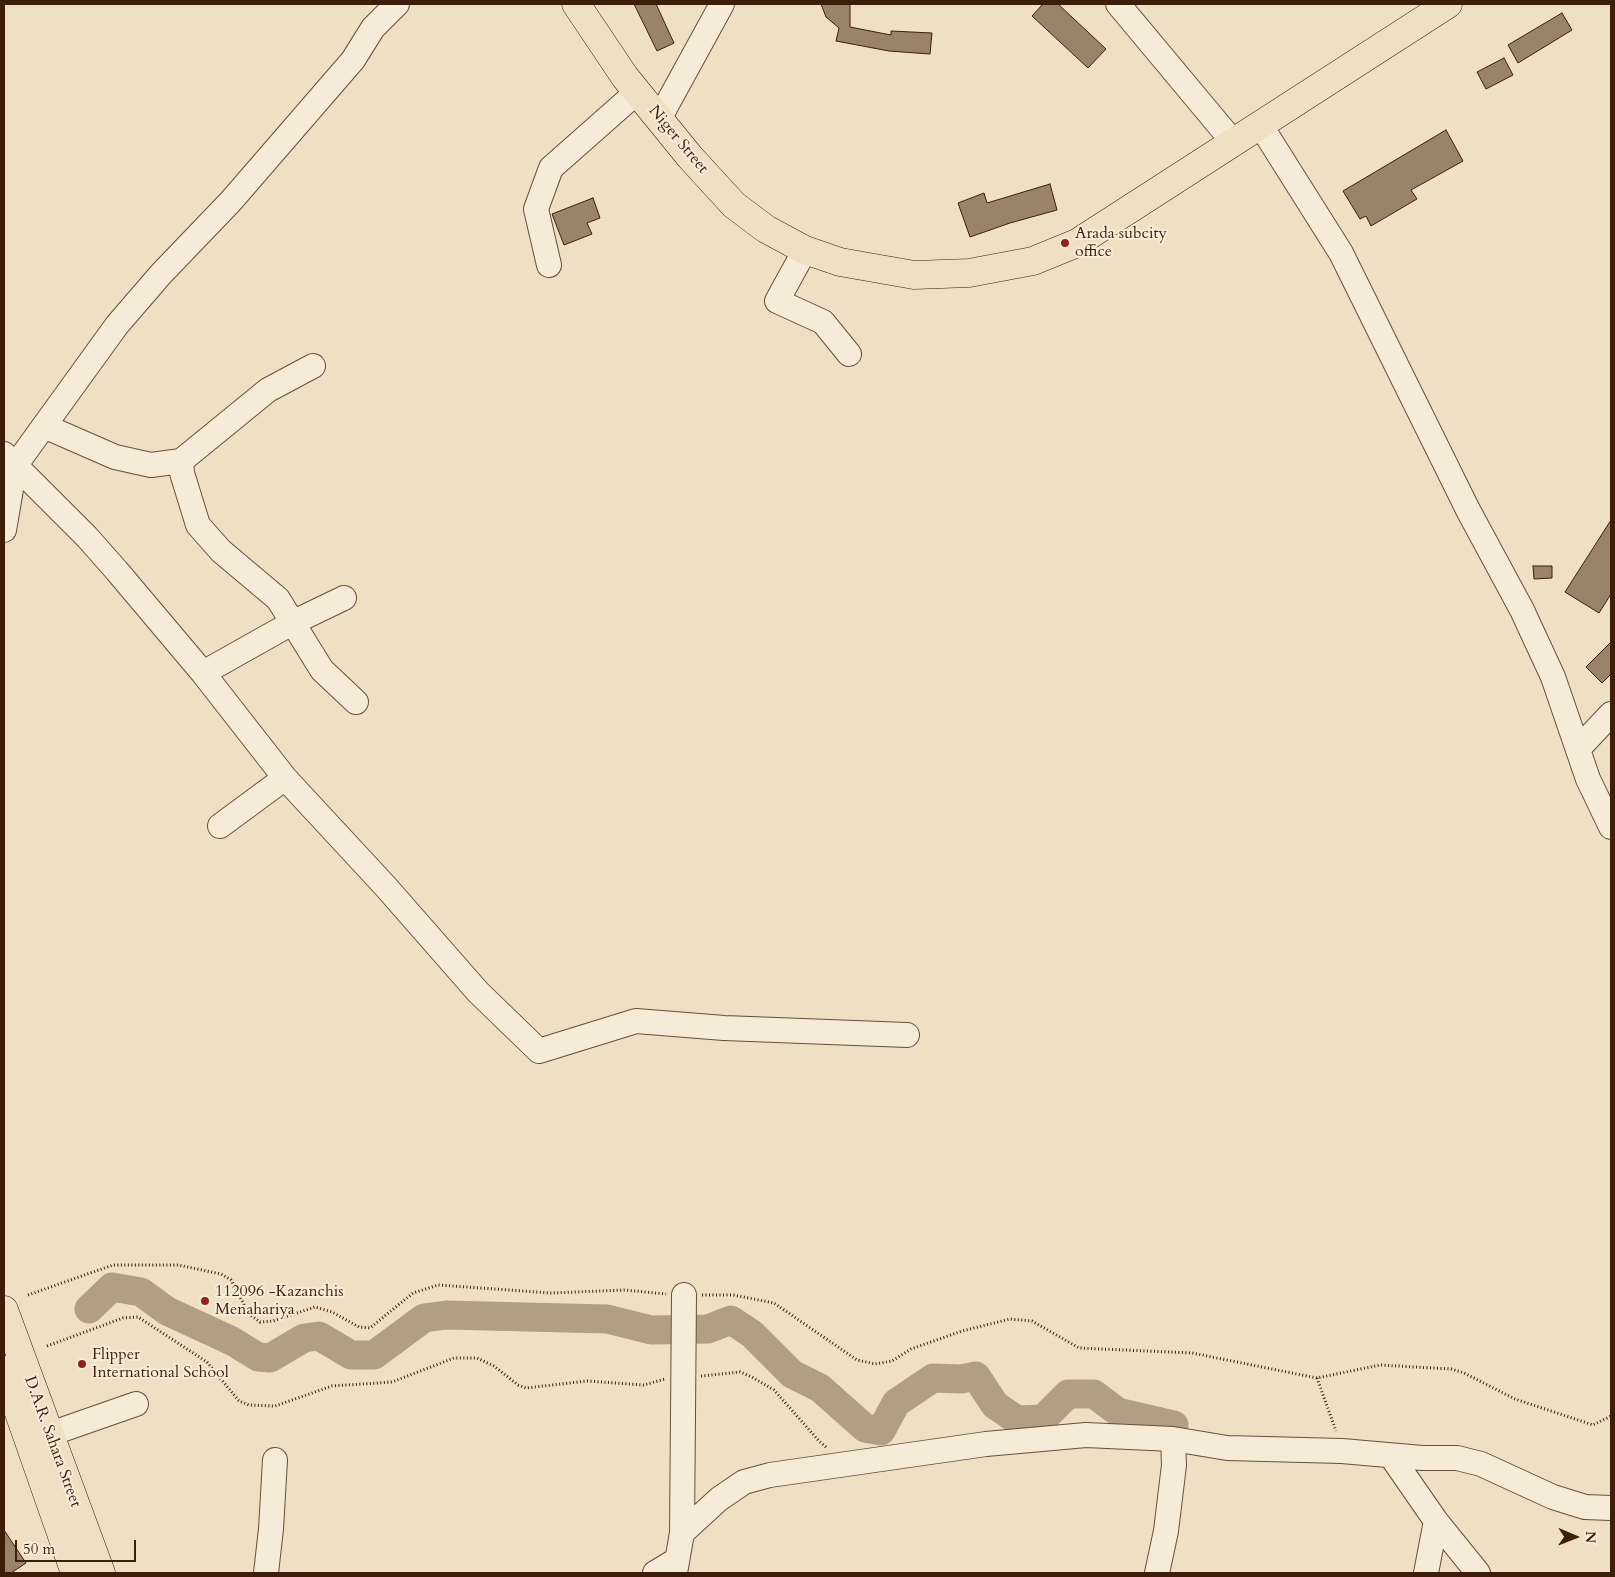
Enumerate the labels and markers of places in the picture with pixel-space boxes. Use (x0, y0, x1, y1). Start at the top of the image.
place label: Arada subcity office (1075, 224, 1167, 262)
marker: Arada subcity office (1059, 237, 1071, 249)
place label: 112096 -Kazanchis Menahariya (215, 1282, 344, 1320)
marker: 112096 -Kazanchis Menahariya (199, 1295, 211, 1307)
place label: Flipper International School (92, 1345, 229, 1383)
marker: Flipper International School (76, 1358, 88, 1370)

